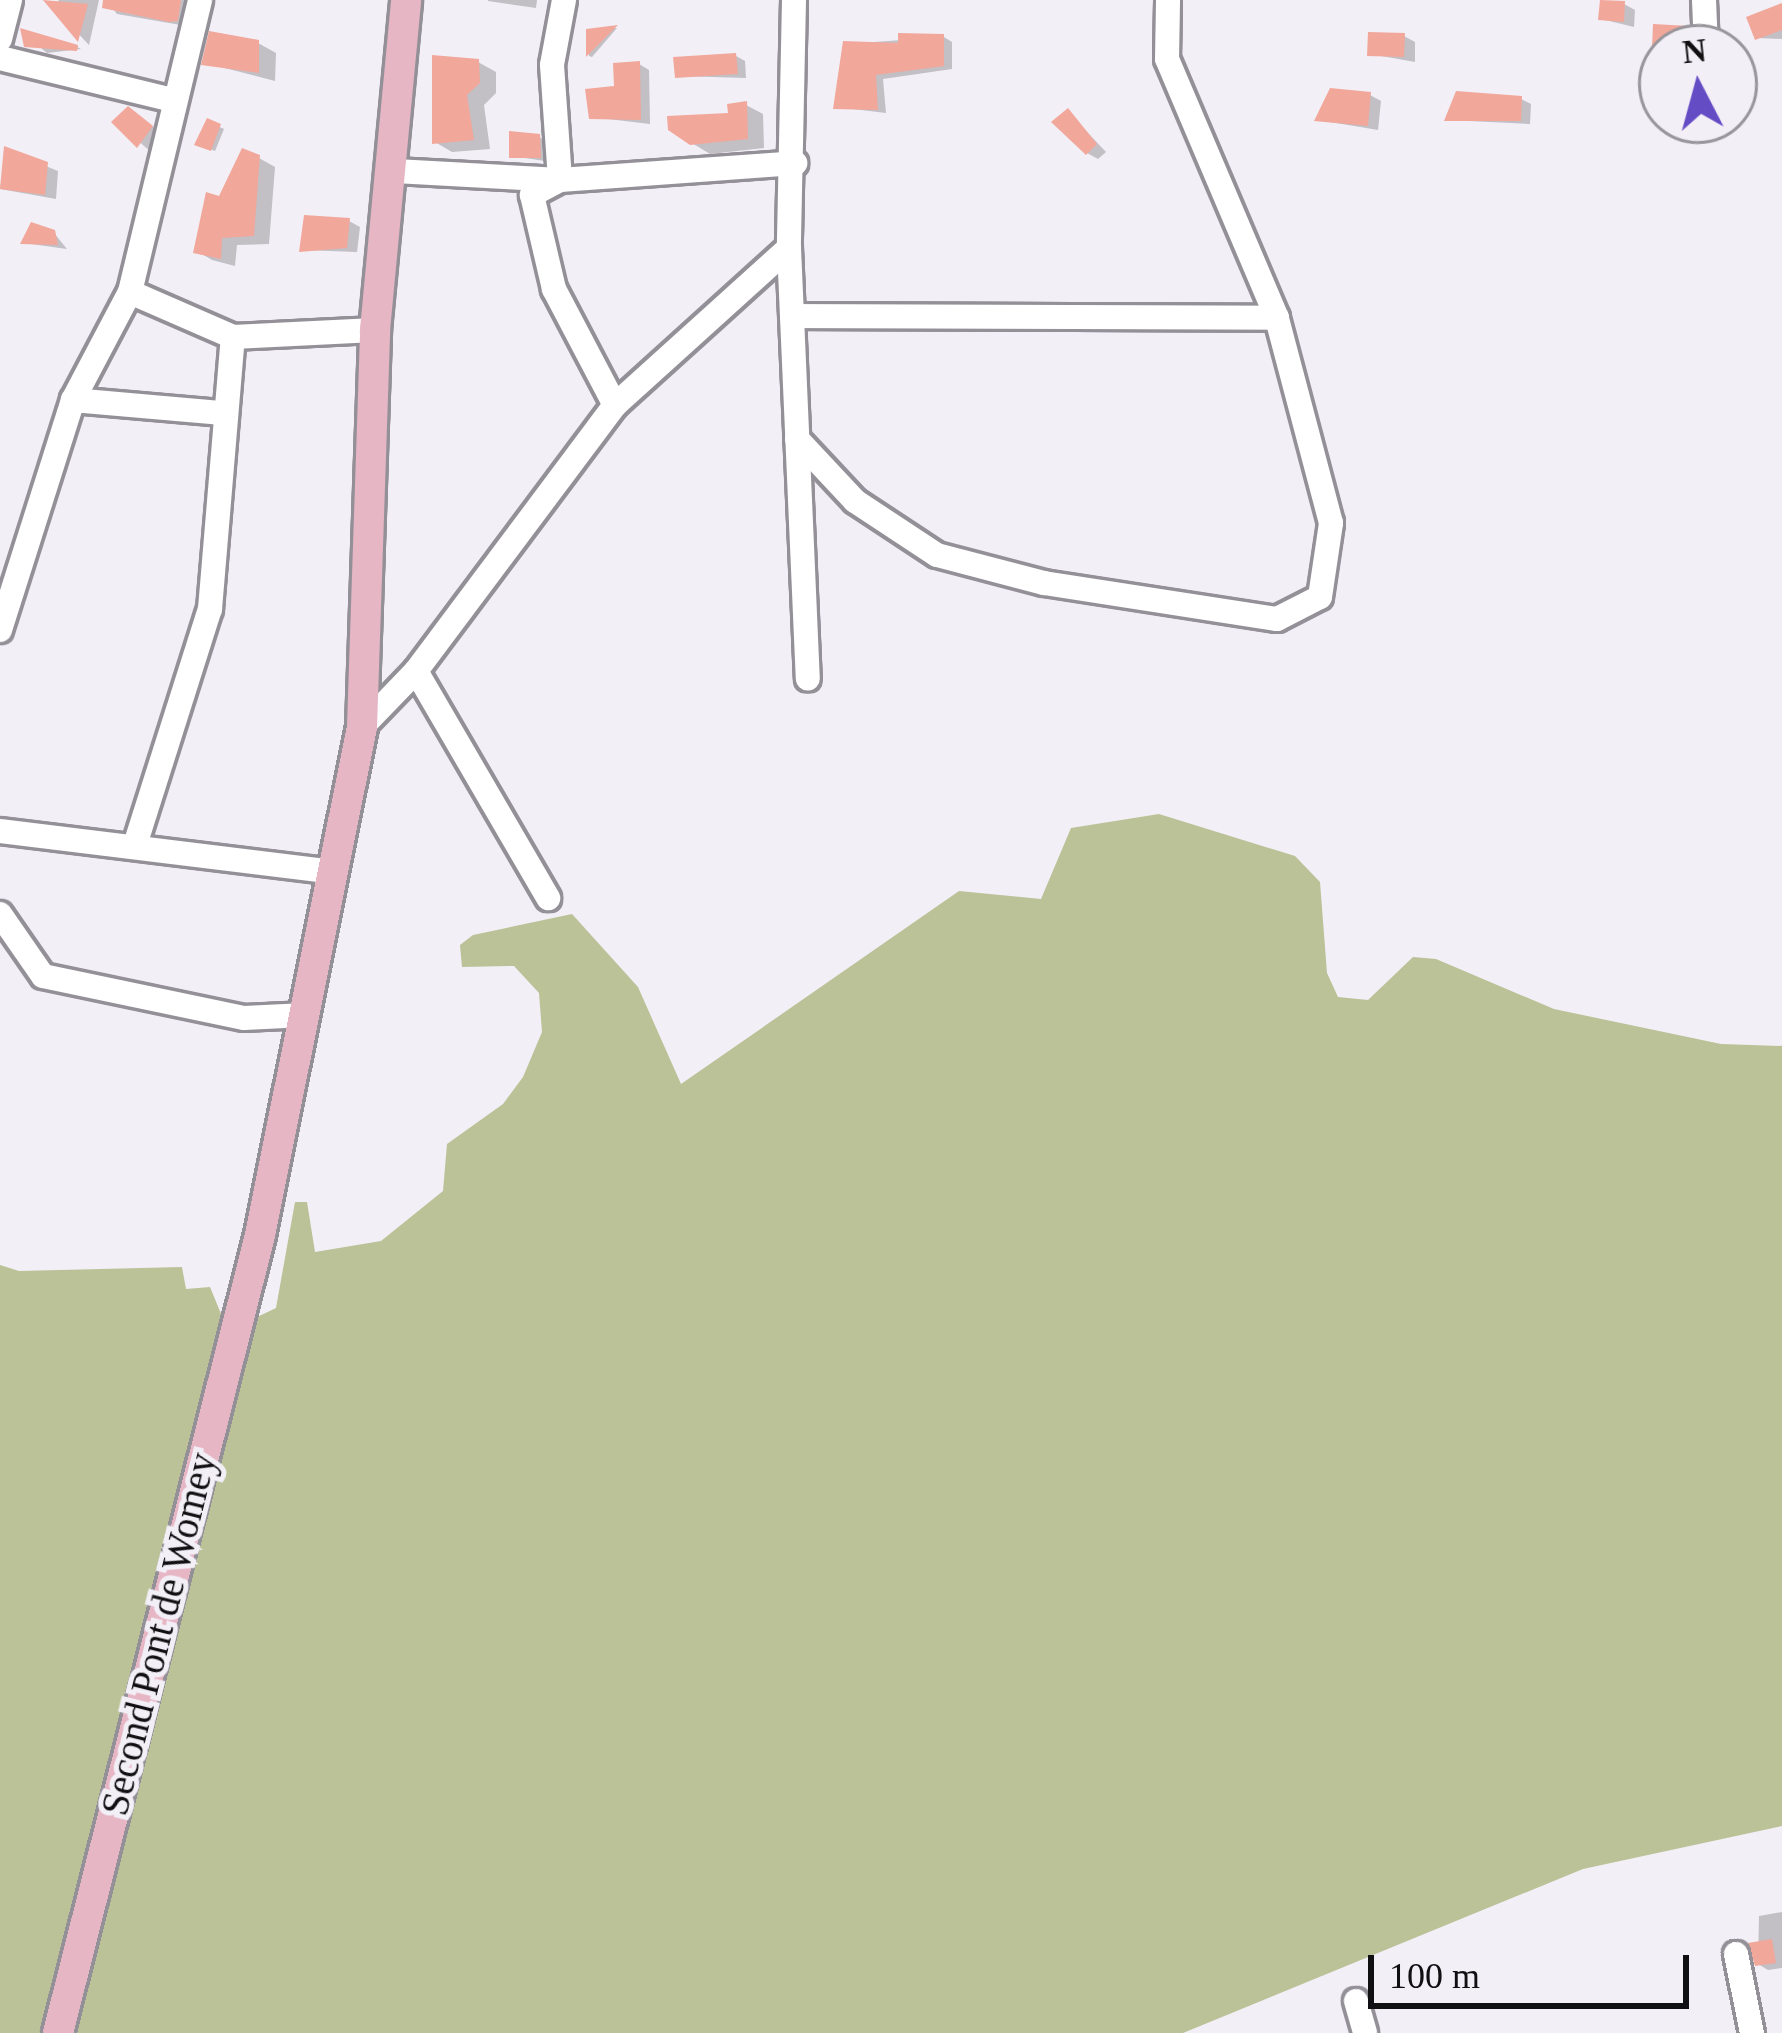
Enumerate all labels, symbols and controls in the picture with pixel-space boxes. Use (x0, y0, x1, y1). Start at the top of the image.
north arrow (1638, 24, 1758, 144)
text: N (1681, 32, 1708, 70)
street label: Second Pont de Womey (91, 1448, 227, 1820)
scale bar (1374, 1931, 1695, 2005)
text: 100 m (1389, 1956, 1480, 1996)

